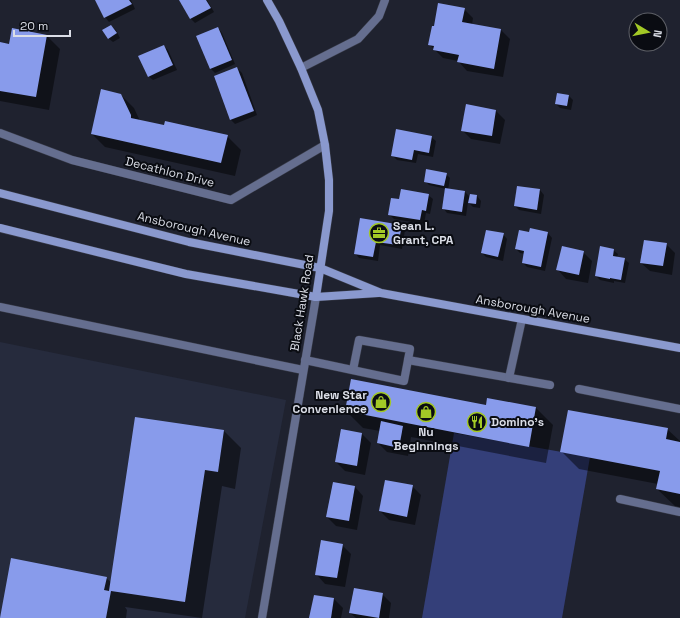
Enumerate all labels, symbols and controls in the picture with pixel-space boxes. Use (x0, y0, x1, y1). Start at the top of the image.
scale bar (14, 12, 70, 38)
north arrow (628, 12, 668, 52)
text: 20 m (20, 18, 48, 34)
text: N (650, 29, 665, 39)
street label: Decathlon Drive (124, 153, 216, 191)
street label: Ansborough Avenue (136, 208, 252, 250)
place label: Sean L. Grant, CPA (393, 218, 454, 248)
office icon: Sean L. Grant, CPA (368, 222, 390, 244)
street label: Black Hawk Road (286, 254, 318, 352)
street label: Ansborough Avenue (475, 291, 591, 327)
place label: New Star Convenience (293, 387, 367, 417)
shop icon: New Star Convenience (370, 391, 392, 413)
shop icon: Nu Beginnings (415, 401, 437, 423)
restaurant icon: Domino's (466, 411, 488, 433)
place label: Domino's (491, 414, 544, 430)
place label: Nu Beginnings (393, 424, 459, 454)

